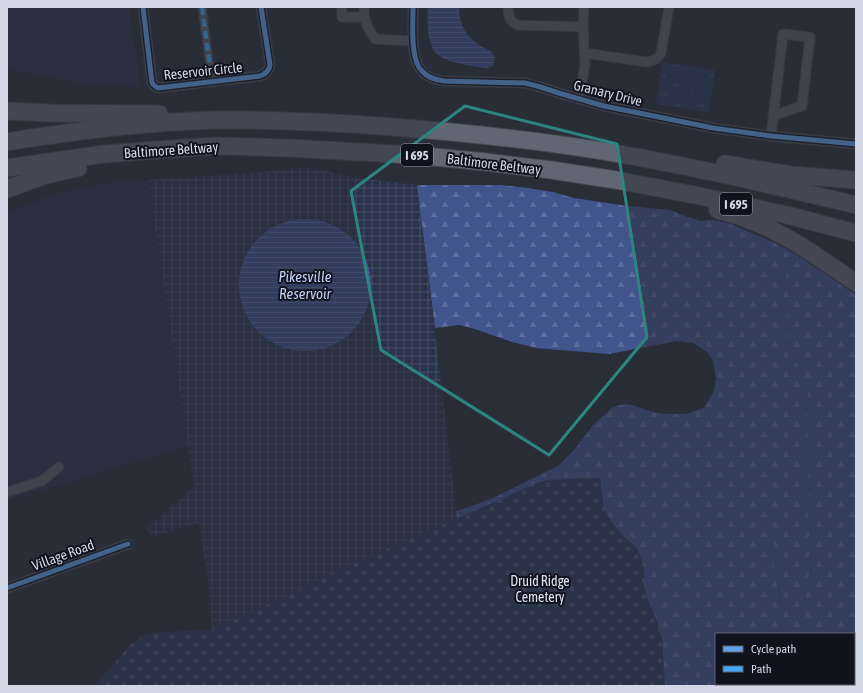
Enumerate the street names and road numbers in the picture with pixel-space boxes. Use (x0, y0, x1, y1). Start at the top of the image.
street label: Reservoir Circle (163, 59, 243, 83)
street label: Granary Drive (572, 77, 644, 109)
street label: Baltimore Beltway (123, 139, 219, 161)
road number: I 695 (401, 144, 433, 166)
street label: Baltimore Beltway (446, 150, 542, 178)
road number: I 695 (720, 193, 752, 215)
street label: Village Road (30, 536, 96, 574)

